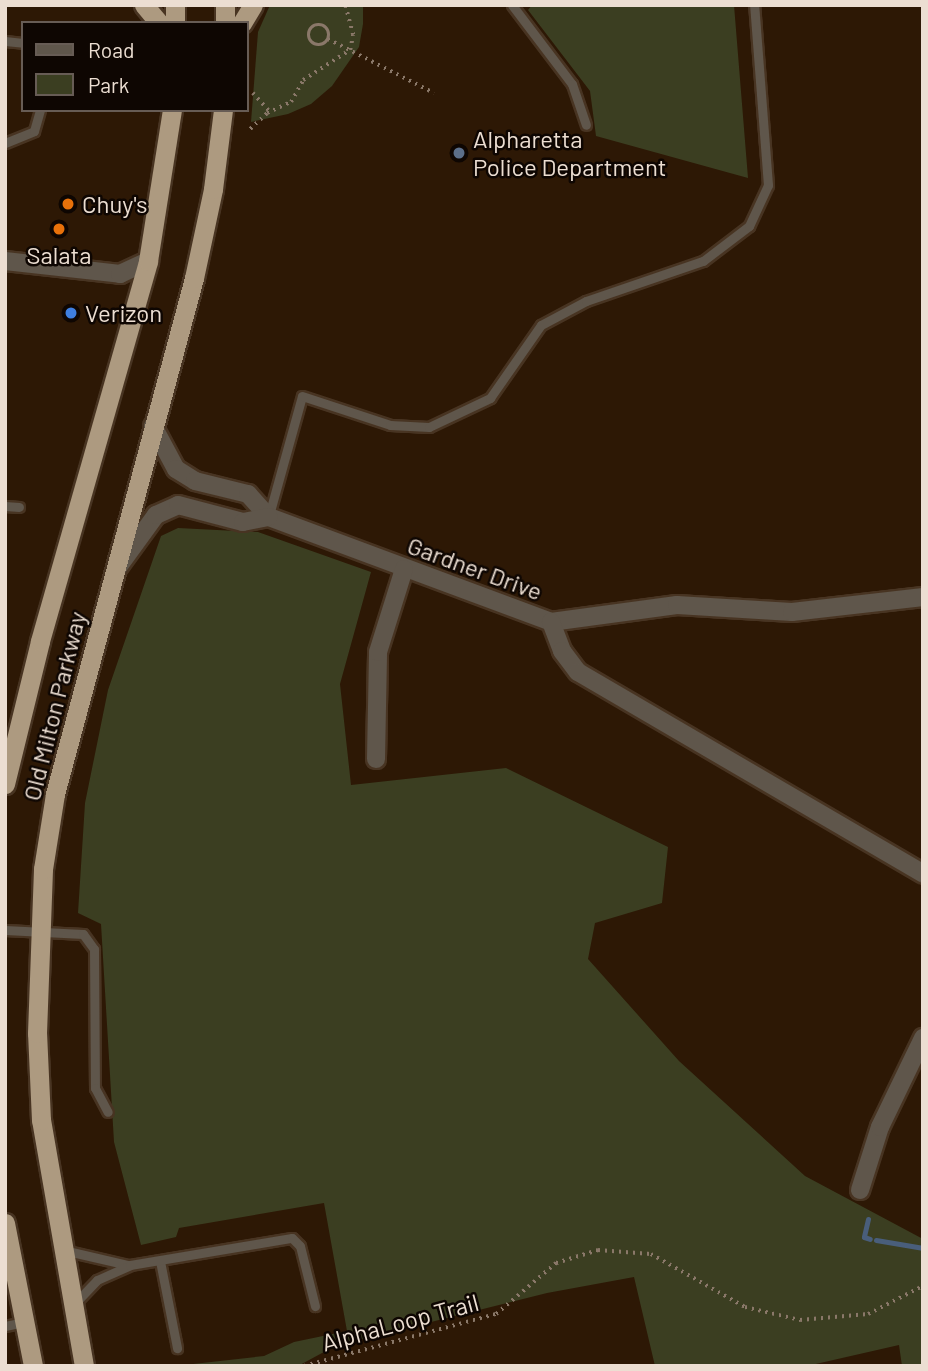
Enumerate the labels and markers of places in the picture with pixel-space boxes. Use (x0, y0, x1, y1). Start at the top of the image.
place label: Alpharetta Police Department (473, 125, 667, 181)
marker: Alpharetta Police Department (451, 145, 467, 161)
place label: Chuy's (82, 190, 147, 218)
marker: Chuy's (60, 196, 76, 212)
marker: Salata (51, 221, 67, 237)
place label: Salata (27, 241, 91, 269)
place label: Verizon (85, 299, 162, 327)
marker: Verizon (63, 305, 79, 321)

